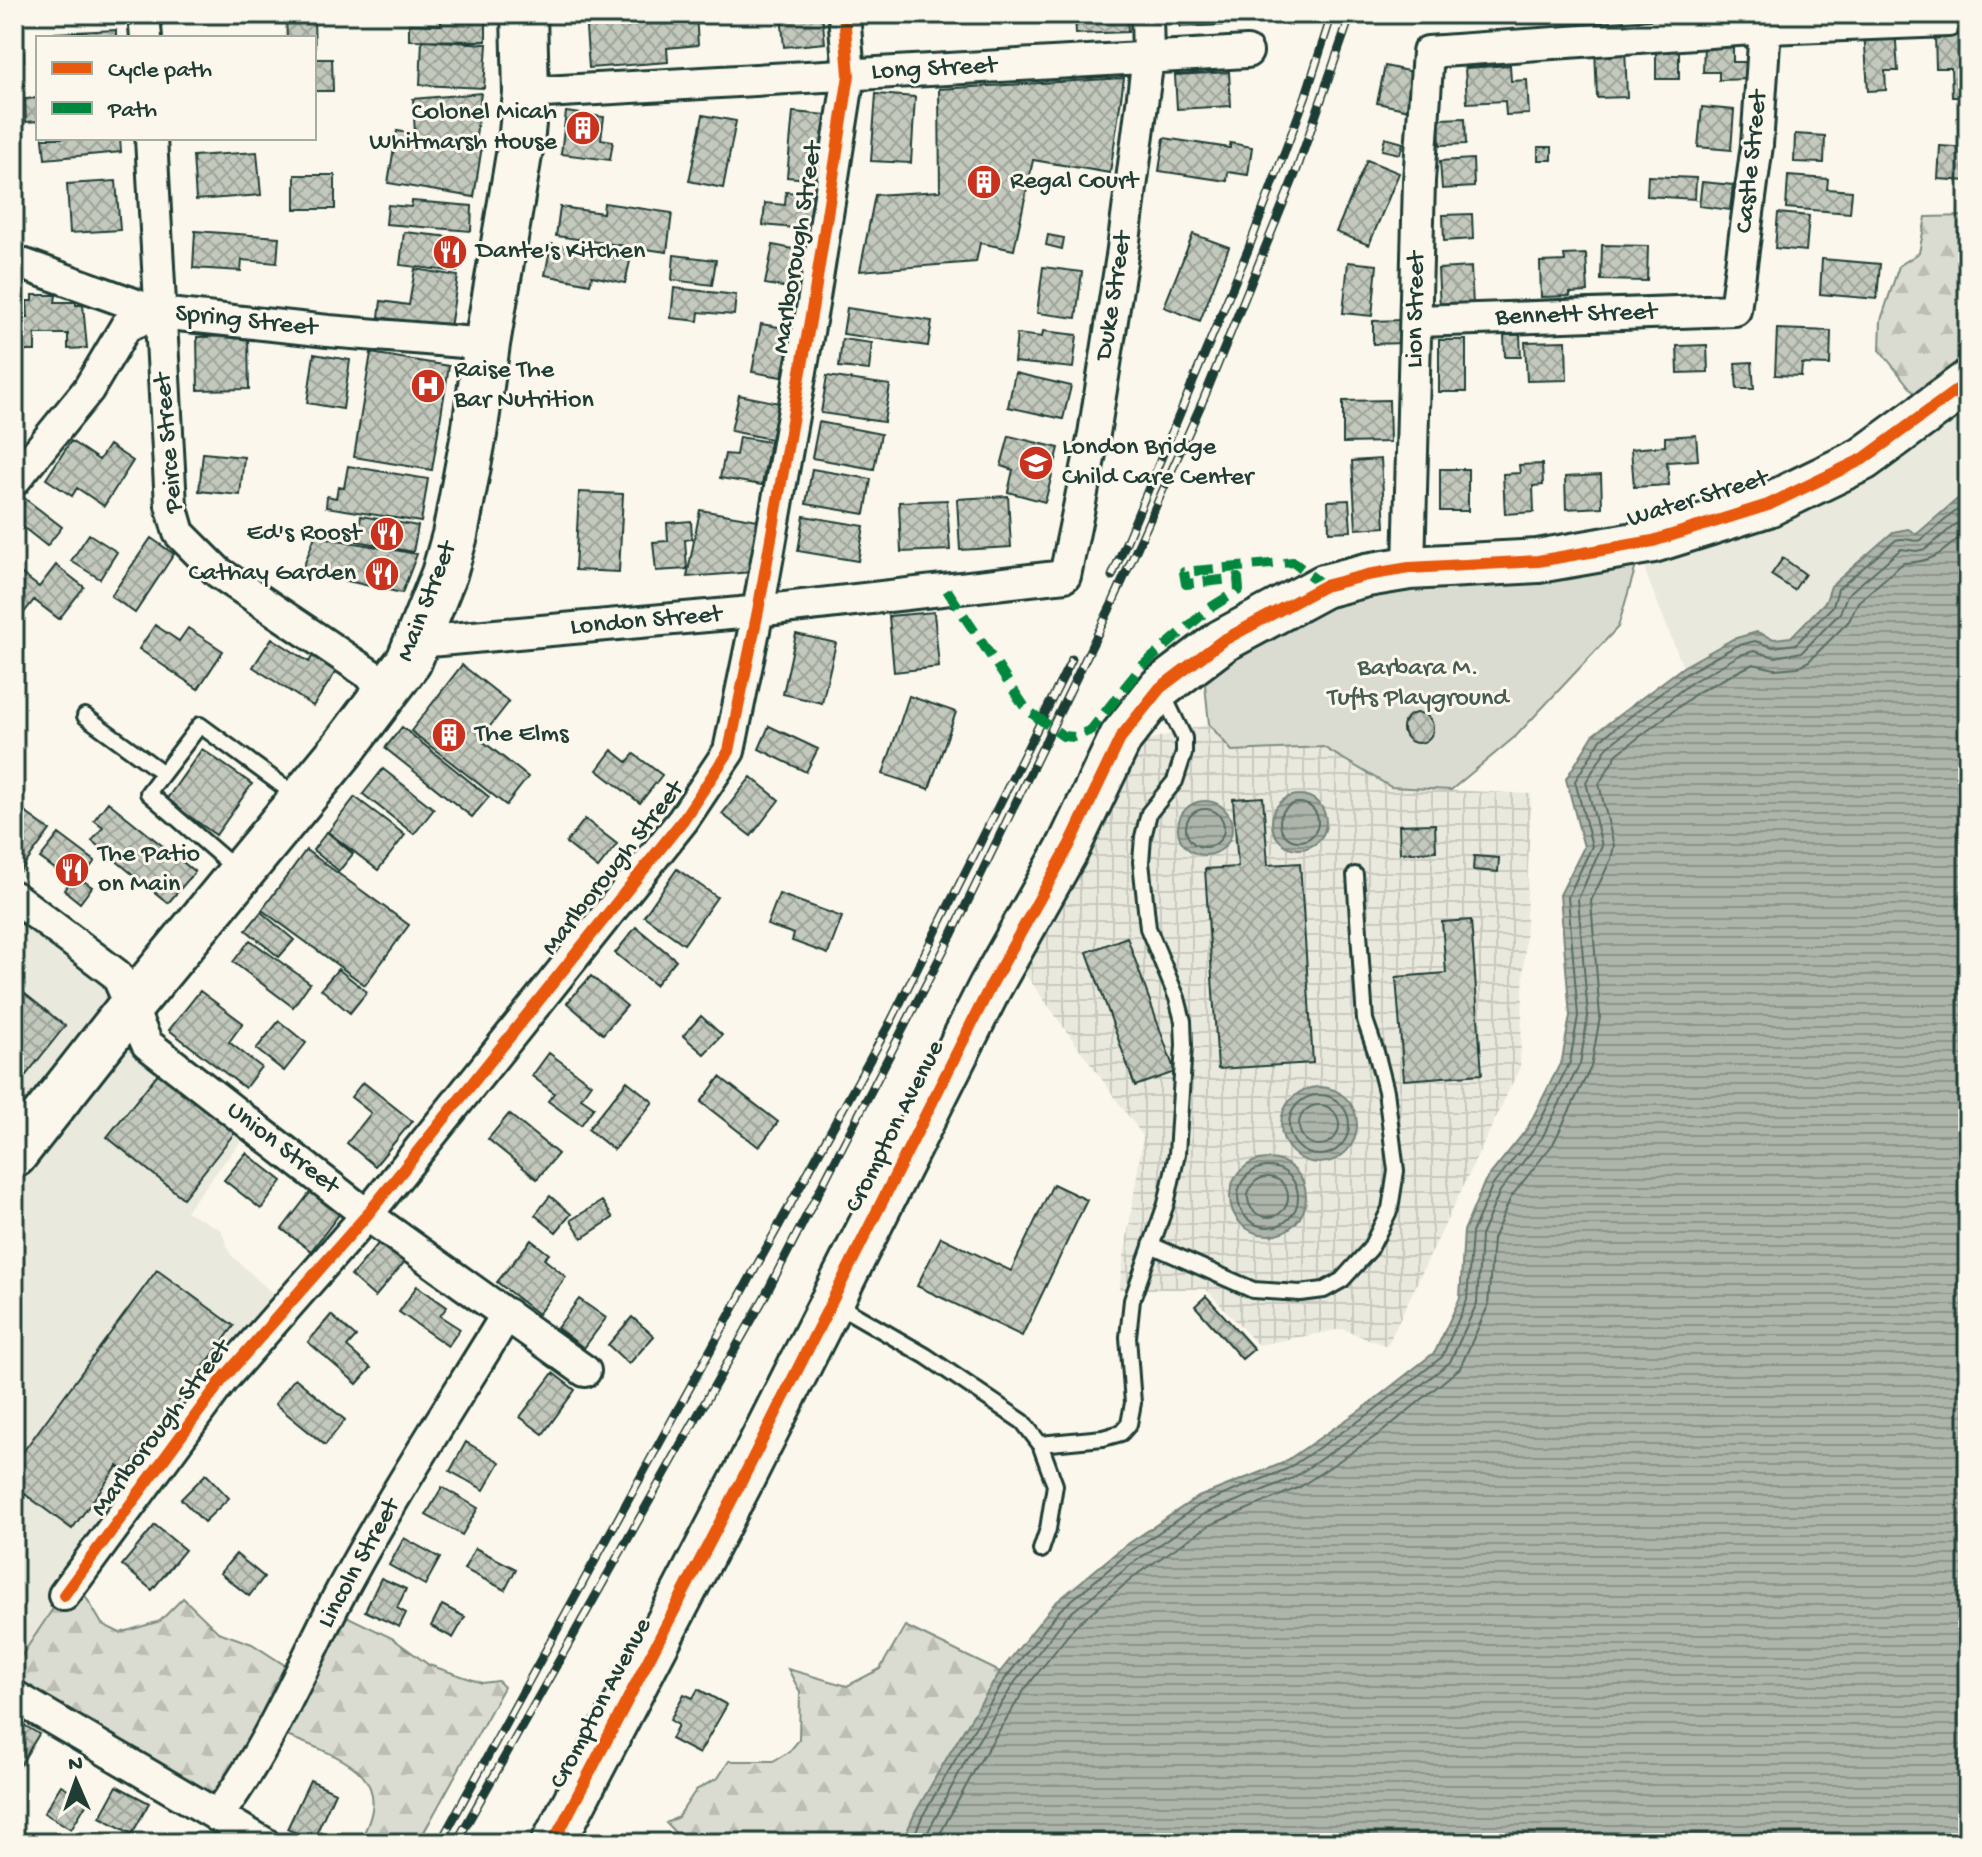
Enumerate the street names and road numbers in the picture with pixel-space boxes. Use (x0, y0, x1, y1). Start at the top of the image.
street label: Long Street (870, 51, 1000, 89)
street label: Castle Street (1730, 87, 1776, 235)
street label: Marlborough Street (767, 138, 831, 356)
street label: Duke Street (1089, 227, 1141, 364)
street label: Lion Street (1400, 249, 1434, 369)
street label: Bennett Street (1494, 298, 1660, 334)
street label: Spring Street (174, 299, 321, 345)
street label: Peirce Street (148, 369, 192, 515)
street label: Water Street (1624, 463, 1774, 536)
street label: Main Street (391, 535, 466, 666)
street label: London Street (569, 600, 725, 644)
street label: Marlborough Street (536, 773, 693, 963)
street label: Crompton Avenue (839, 1035, 953, 1218)
street label: Union Street (220, 1095, 346, 1204)
street label: Marlborough Street (85, 1332, 240, 1524)
street label: Lincoln Street (312, 1492, 409, 1634)
street label: Crompton Avenue (544, 1613, 660, 1795)

